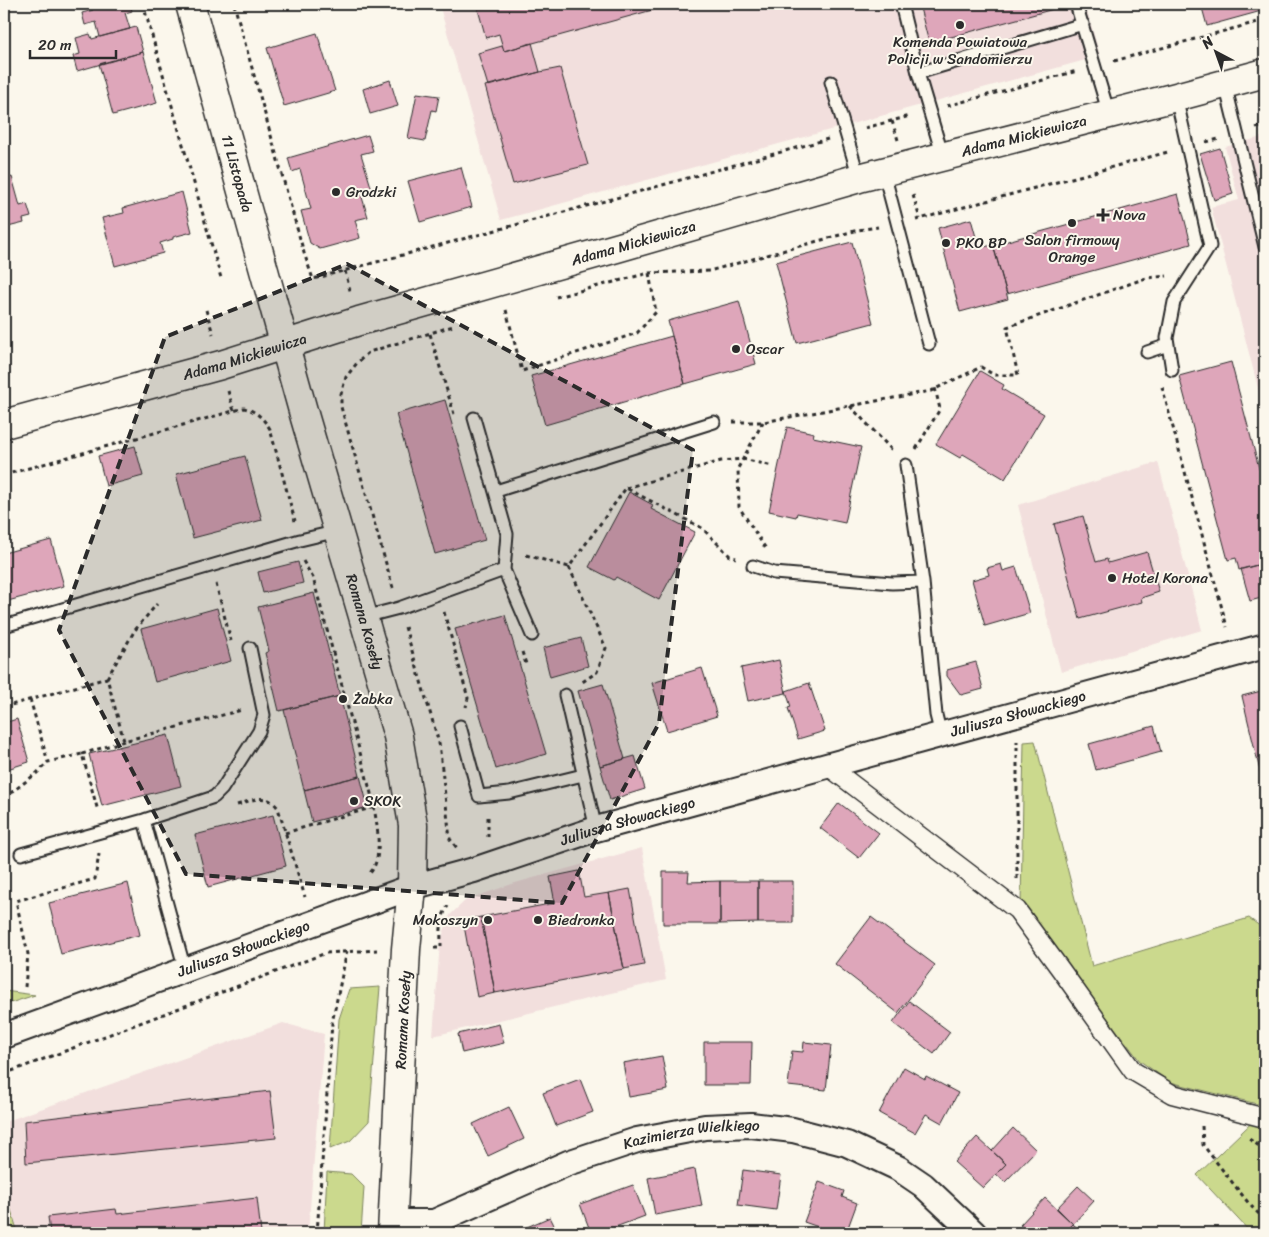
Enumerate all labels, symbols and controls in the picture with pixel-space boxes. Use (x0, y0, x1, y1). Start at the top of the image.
marker: Komenda Powiatowa Policji w Sandomierzu (954, 19, 966, 31)
scale bar (30, 28, 116, 60)
north arrow (1192, 28, 1242, 78)
place label: Komenda Powiatowa Policji w Sandomierzu (888, 29, 1032, 72)
text: N (1195, 30, 1220, 56)
text: 20 m (38, 32, 72, 58)
street label: Adama Mickiewicza (957, 107, 1090, 165)
street label: 11 Listopada (214, 132, 260, 216)
place label: Grodzki (346, 179, 397, 205)
marker: Grodzki (330, 186, 342, 198)
place label: Nova (1113, 202, 1146, 228)
marker: Nova (1097, 209, 1109, 221)
street label: Adama Mickiewicza (567, 213, 699, 274)
marker: Salon firmowy Orange (1066, 217, 1078, 229)
place label: Salon firmowy Orange (1024, 227, 1120, 270)
place label: PKO BP (956, 230, 1007, 256)
marker: PKO BP (940, 237, 952, 249)
street label: Adama Mickiewicza (179, 325, 311, 388)
place label: Oscar (746, 336, 785, 362)
marker: Oscar (730, 343, 742, 355)
place label: Hotel Korona (1122, 565, 1208, 591)
street label: Romana Koseły (338, 571, 391, 673)
marker: Hotel Korona (1106, 572, 1118, 584)
street label: Juliusza Słowackiego (947, 682, 1089, 745)
place label: Żabka (353, 686, 393, 712)
marker: Żabka (337, 693, 349, 705)
place label: SKOK (364, 788, 401, 814)
street label: Juliusza Słowackiego (556, 789, 699, 853)
marker: SKOK (348, 795, 360, 807)
place label: Mokoszyn (413, 907, 478, 933)
place label: Biedronka (548, 907, 615, 933)
street label: Juliusza Słowackiego (173, 912, 314, 985)
marker: Mokoszyn (482, 914, 494, 926)
marker: Biedronka (532, 914, 544, 926)
street label: Romana Koseły (387, 970, 419, 1070)
street label: Kazimierza Wielkiego (619, 1112, 762, 1157)

